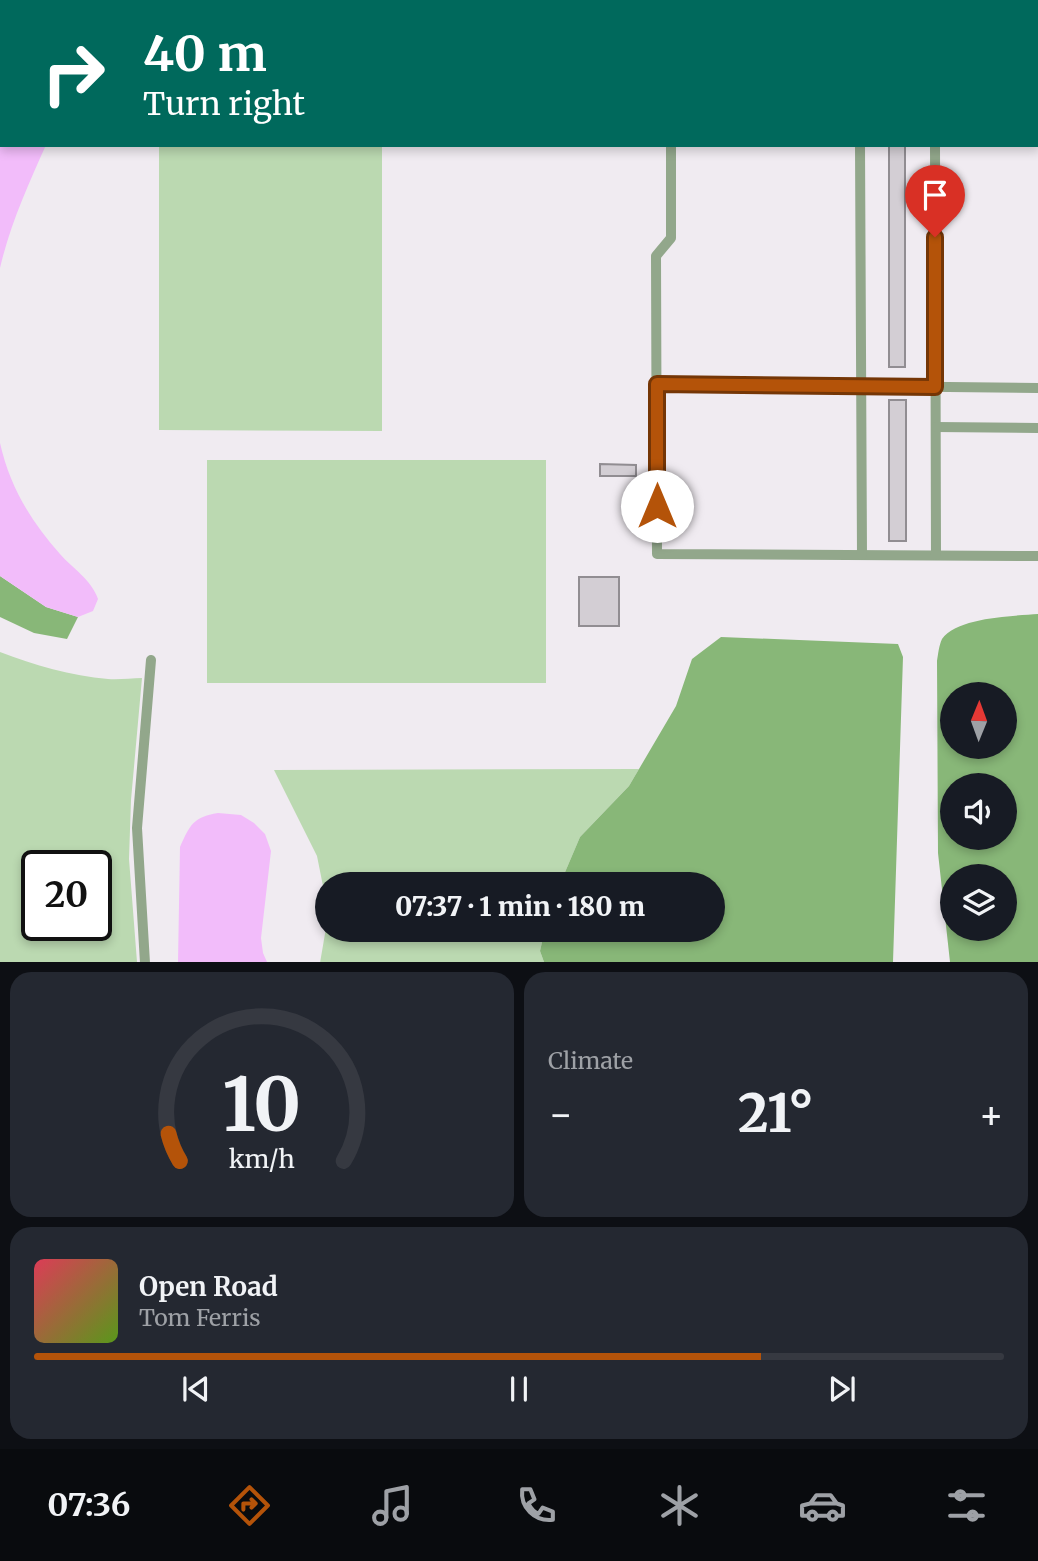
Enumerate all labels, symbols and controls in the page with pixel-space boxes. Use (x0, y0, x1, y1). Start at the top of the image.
text: 40 m (143, 23, 267, 84)
icon: right (28, 28, 119, 119)
text: Turn right (143, 84, 305, 124)
pin (905, 165, 965, 237)
icon: arrive (916, 176, 954, 214)
position arrow (620, 469, 694, 543)
north arrow (940, 682, 1017, 760)
map controls (940, 682, 1017, 941)
button: sound (940, 773, 1017, 850)
speed limit sign: 20 (21, 850, 112, 941)
button: layers (940, 864, 1017, 941)
text: 07:37 · 1 min · 180 m (395, 890, 645, 923)
text: Climate (548, 1046, 633, 1075)
text: 10 (223, 1059, 301, 1151)
text: 21° (738, 1081, 814, 1146)
text: − (548, 1091, 573, 1138)
text: + (979, 1091, 1004, 1138)
text: km/h (229, 1142, 295, 1174)
text: Open Road (139, 1270, 278, 1303)
text: Tom Ferris (139, 1303, 261, 1332)
icon: previous (177, 1370, 215, 1408)
icon: pause (500, 1370, 538, 1408)
icon: next (823, 1370, 861, 1408)
icon: directions (225, 1481, 274, 1530)
icon: music (368, 1481, 417, 1530)
icon: phone (512, 1481, 561, 1530)
icon: climate (655, 1481, 704, 1530)
icon: car (798, 1481, 847, 1530)
icon: filters (942, 1481, 991, 1530)
text: 07:36 (47, 1485, 130, 1525)

